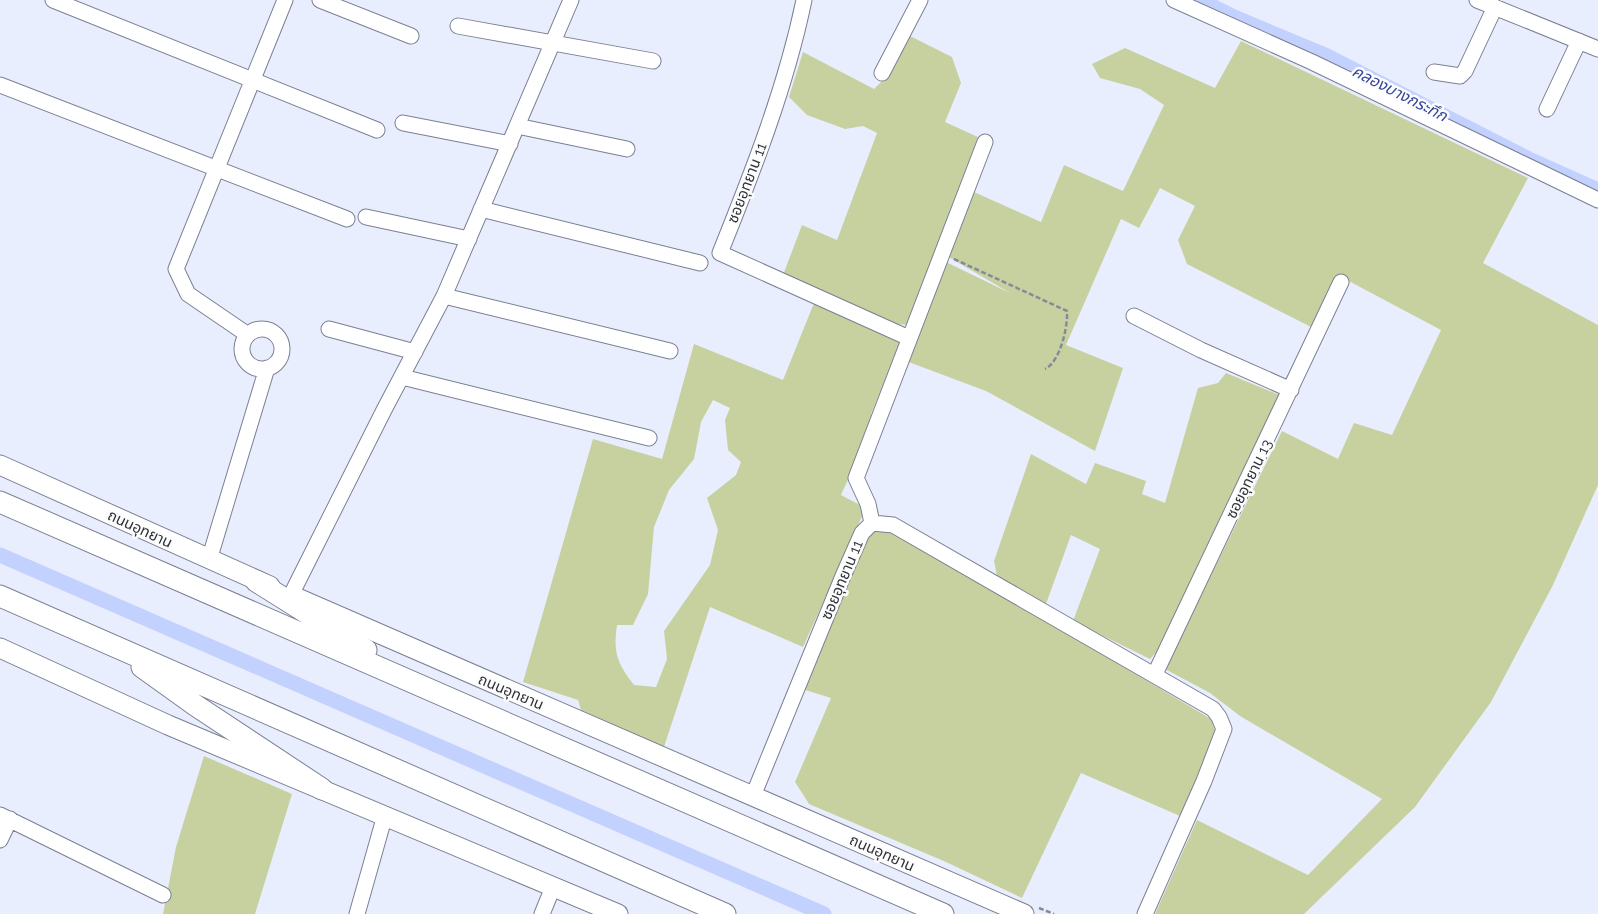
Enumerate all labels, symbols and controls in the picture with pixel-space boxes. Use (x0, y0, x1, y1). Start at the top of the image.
water label: คลองบางกระทึก (1349, 61, 1452, 126)
street label: ซอยอุทยาน 11 (723, 140, 771, 226)
street label: ซอยอุทยาน 13 (1222, 436, 1276, 522)
street label: ถนนอุทยาน (105, 506, 175, 552)
street label: ซอยอุทยาน 11 (817, 537, 867, 622)
street label: ถนนอุทยาน (476, 670, 546, 714)
street label: ถนนอุทยาน (847, 831, 917, 875)

